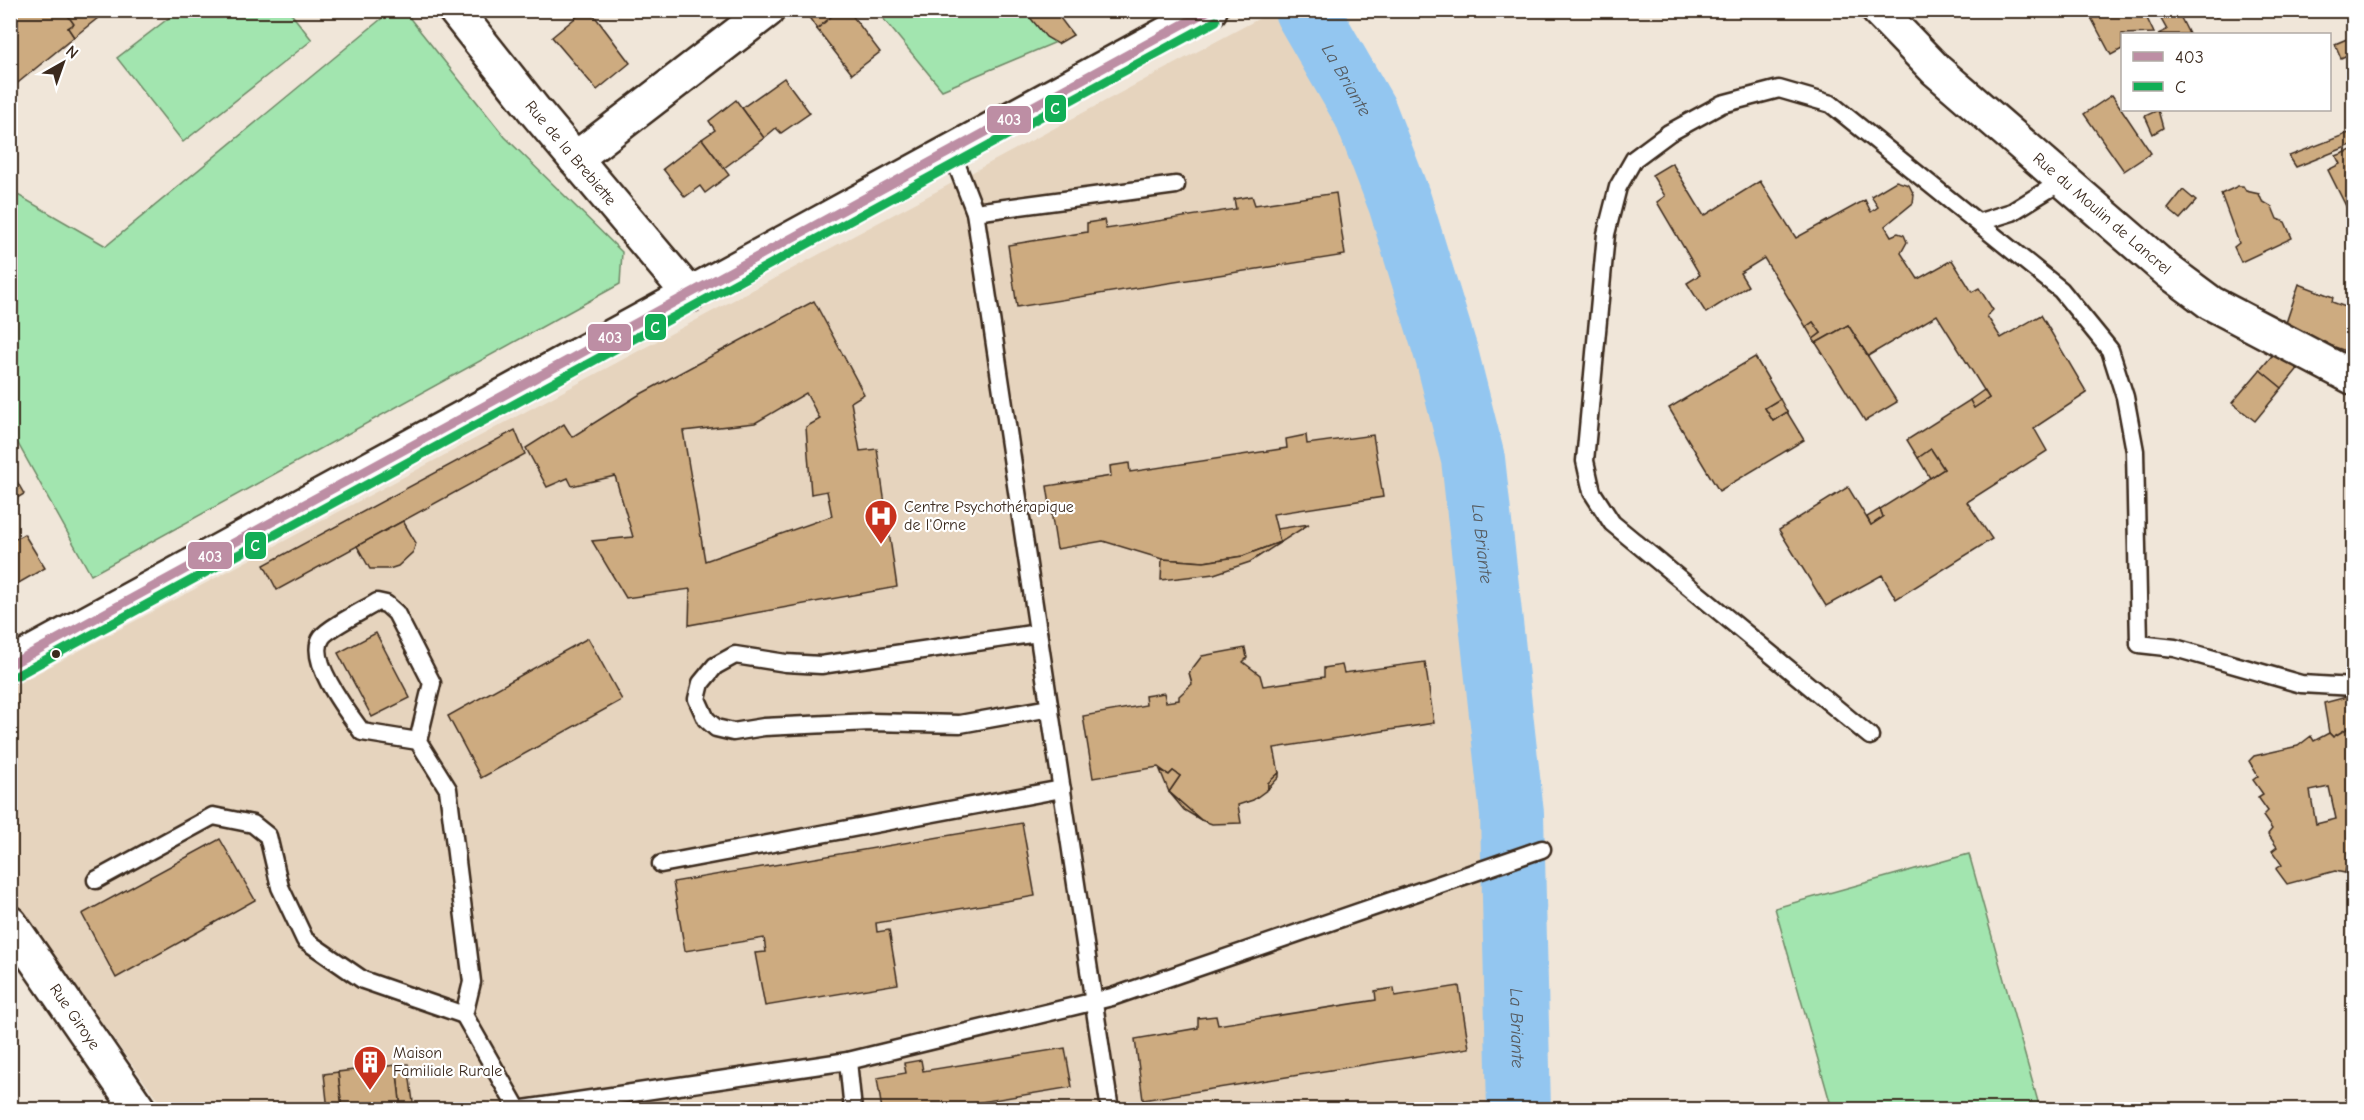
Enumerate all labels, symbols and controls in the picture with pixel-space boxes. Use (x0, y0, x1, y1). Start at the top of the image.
north arrow (33, 33, 93, 93)
legend (2121, 33, 2331, 111)
water label: La Briante (1317, 40, 1376, 120)
text: N (62, 42, 82, 63)
text: 403 (2175, 47, 2204, 68)
text: C (2175, 77, 2186, 98)
line badge: C (1044, 94, 1067, 123)
street label: Rue de la Brebiette (521, 97, 620, 209)
text: C (1050, 100, 1060, 118)
line badge: 403 (986, 105, 1032, 134)
text: 403 (997, 111, 1021, 129)
street label: Rue du Moulin de Lancrel (2029, 149, 2175, 278)
line badge: C (644, 313, 667, 341)
text: C (650, 319, 660, 337)
line badge: 403 (587, 323, 632, 352)
text: 403 (598, 329, 622, 347)
hospital icon: Centre Psychothérapique de l'Orne (863, 498, 899, 545)
place label: Centre Psychothérapique de l'Orne (904, 498, 1074, 534)
water label: La Briante (1468, 503, 1497, 585)
line badge: C (244, 531, 267, 560)
text: C (250, 537, 260, 555)
line badge: 403 (187, 541, 233, 570)
text: 403 (198, 548, 222, 566)
unlabelled marker (50, 648, 62, 660)
street label: Rue Giroye (46, 981, 104, 1053)
water label: La Briante (1506, 988, 1529, 1068)
building icon: Maison Familiale Rurale (352, 1044, 388, 1091)
place label: Maison Familiale Rurale (393, 1044, 502, 1080)

